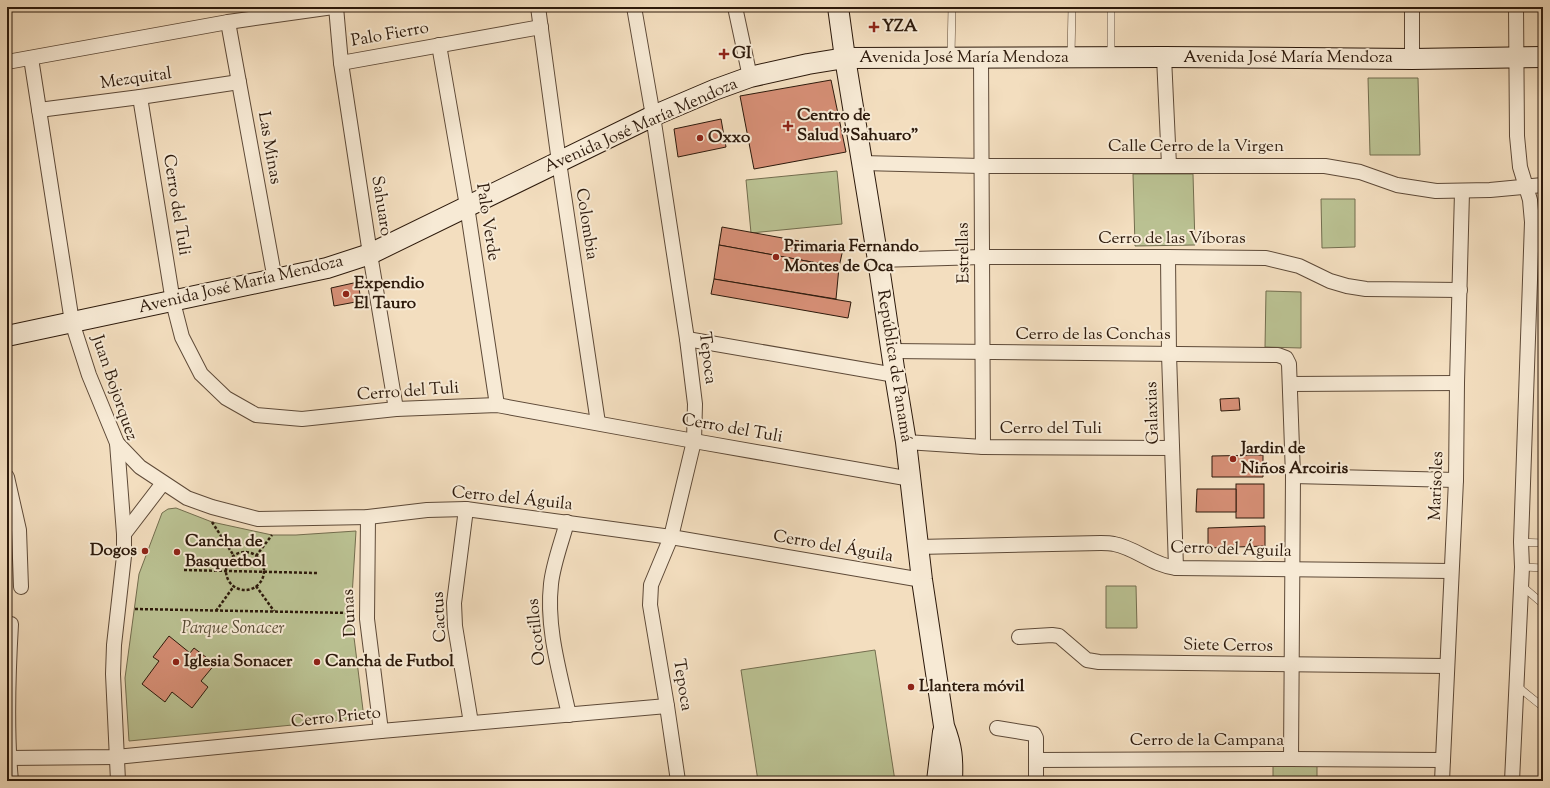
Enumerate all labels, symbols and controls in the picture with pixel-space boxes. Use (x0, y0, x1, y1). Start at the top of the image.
place label: YZA (882, 15, 918, 39)
street label: Palo Fierro (349, 16, 431, 54)
marker: YZA (869, 22, 879, 32)
place label: GI (732, 42, 752, 66)
street label: Avenida José María Mendoza (859, 46, 1069, 70)
street label: Avenida José María Mendoza (1183, 46, 1393, 70)
marker: GI (719, 49, 729, 59)
street label: Mezquital (99, 62, 174, 96)
street label: Avenida José María Mendoza (540, 72, 742, 180)
place label: Centro de Salud "Sahuaro" (797, 104, 919, 148)
street label: Las Minas (251, 110, 287, 187)
marker: Centro de Salud "Sahuaro" (782, 120, 794, 132)
place label: Oxxo (708, 126, 750, 150)
marker: Oxxo (695, 133, 705, 143)
street label: Calle Cerro de la Virgen (1108, 135, 1284, 159)
street label: Cerro del Tuli (156, 153, 196, 258)
street label: Sahuaro (364, 174, 398, 238)
street label: Palo Verde (469, 181, 505, 263)
street label: Colombia (569, 186, 604, 262)
street label: Estrellas (951, 222, 977, 284)
street label: Cerro de las Víboras (1098, 227, 1246, 251)
place label: Primaria Fernando Montes de Oca (784, 235, 919, 279)
street label: Avenida José María Mendoza (136, 250, 346, 320)
marker: Primaria Fernando Montes de Oca (771, 252, 781, 262)
place label: Expendio El Tauro (354, 272, 424, 316)
street label: República de Panamá (870, 288, 918, 444)
marker: Expendio El Tauro (341, 289, 351, 299)
street label: Cerro de las Conchas (1015, 323, 1171, 347)
street label: Tepoca (692, 330, 722, 386)
street label: Juan Bojorquez (84, 331, 143, 444)
street label: Cerro del Tuli (356, 376, 460, 408)
street label: Galaxias (1140, 381, 1166, 445)
street label: Cerro del Tuli (680, 408, 785, 450)
street label: Cerro del Tuli (1000, 417, 1102, 441)
place label: Jardin de Niños Arcoiris (1239, 437, 1349, 481)
street label: Marisoles (1424, 451, 1450, 521)
marker: Jardin de Niños Arcoiris (1228, 454, 1238, 464)
street label: Cerro del Águila (450, 481, 574, 517)
street label: Cerro del Águila (771, 525, 895, 569)
place label: Cancha de Basquetbol (185, 530, 266, 574)
street label: Cerro del Águila (1170, 536, 1292, 564)
place label: Dogos (90, 539, 137, 563)
marker: Dogos (140, 546, 150, 556)
marker: Cancha de Basquetbol (172, 547, 182, 557)
street label: Dunas (337, 588, 363, 638)
street label: Cactus (427, 591, 453, 643)
street label: Ocotillos (522, 597, 552, 667)
park label: Parque Sonacer (181, 617, 285, 641)
street label: Siete Cerros (1183, 633, 1273, 659)
place label: Iglesia Sonacer (184, 650, 293, 674)
place label: Cancha de Futbol (325, 650, 454, 674)
marker: Iglesia Sonacer (171, 657, 181, 667)
marker: Cancha de Futbol (312, 657, 322, 667)
street label: Tepoca (666, 657, 698, 713)
place label: Llantera móvil (919, 675, 1025, 699)
marker: Llantera móvil (906, 682, 916, 692)
street label: Cerro Prieto (290, 701, 382, 735)
street label: Cerro de la Campana (1130, 729, 1284, 753)

